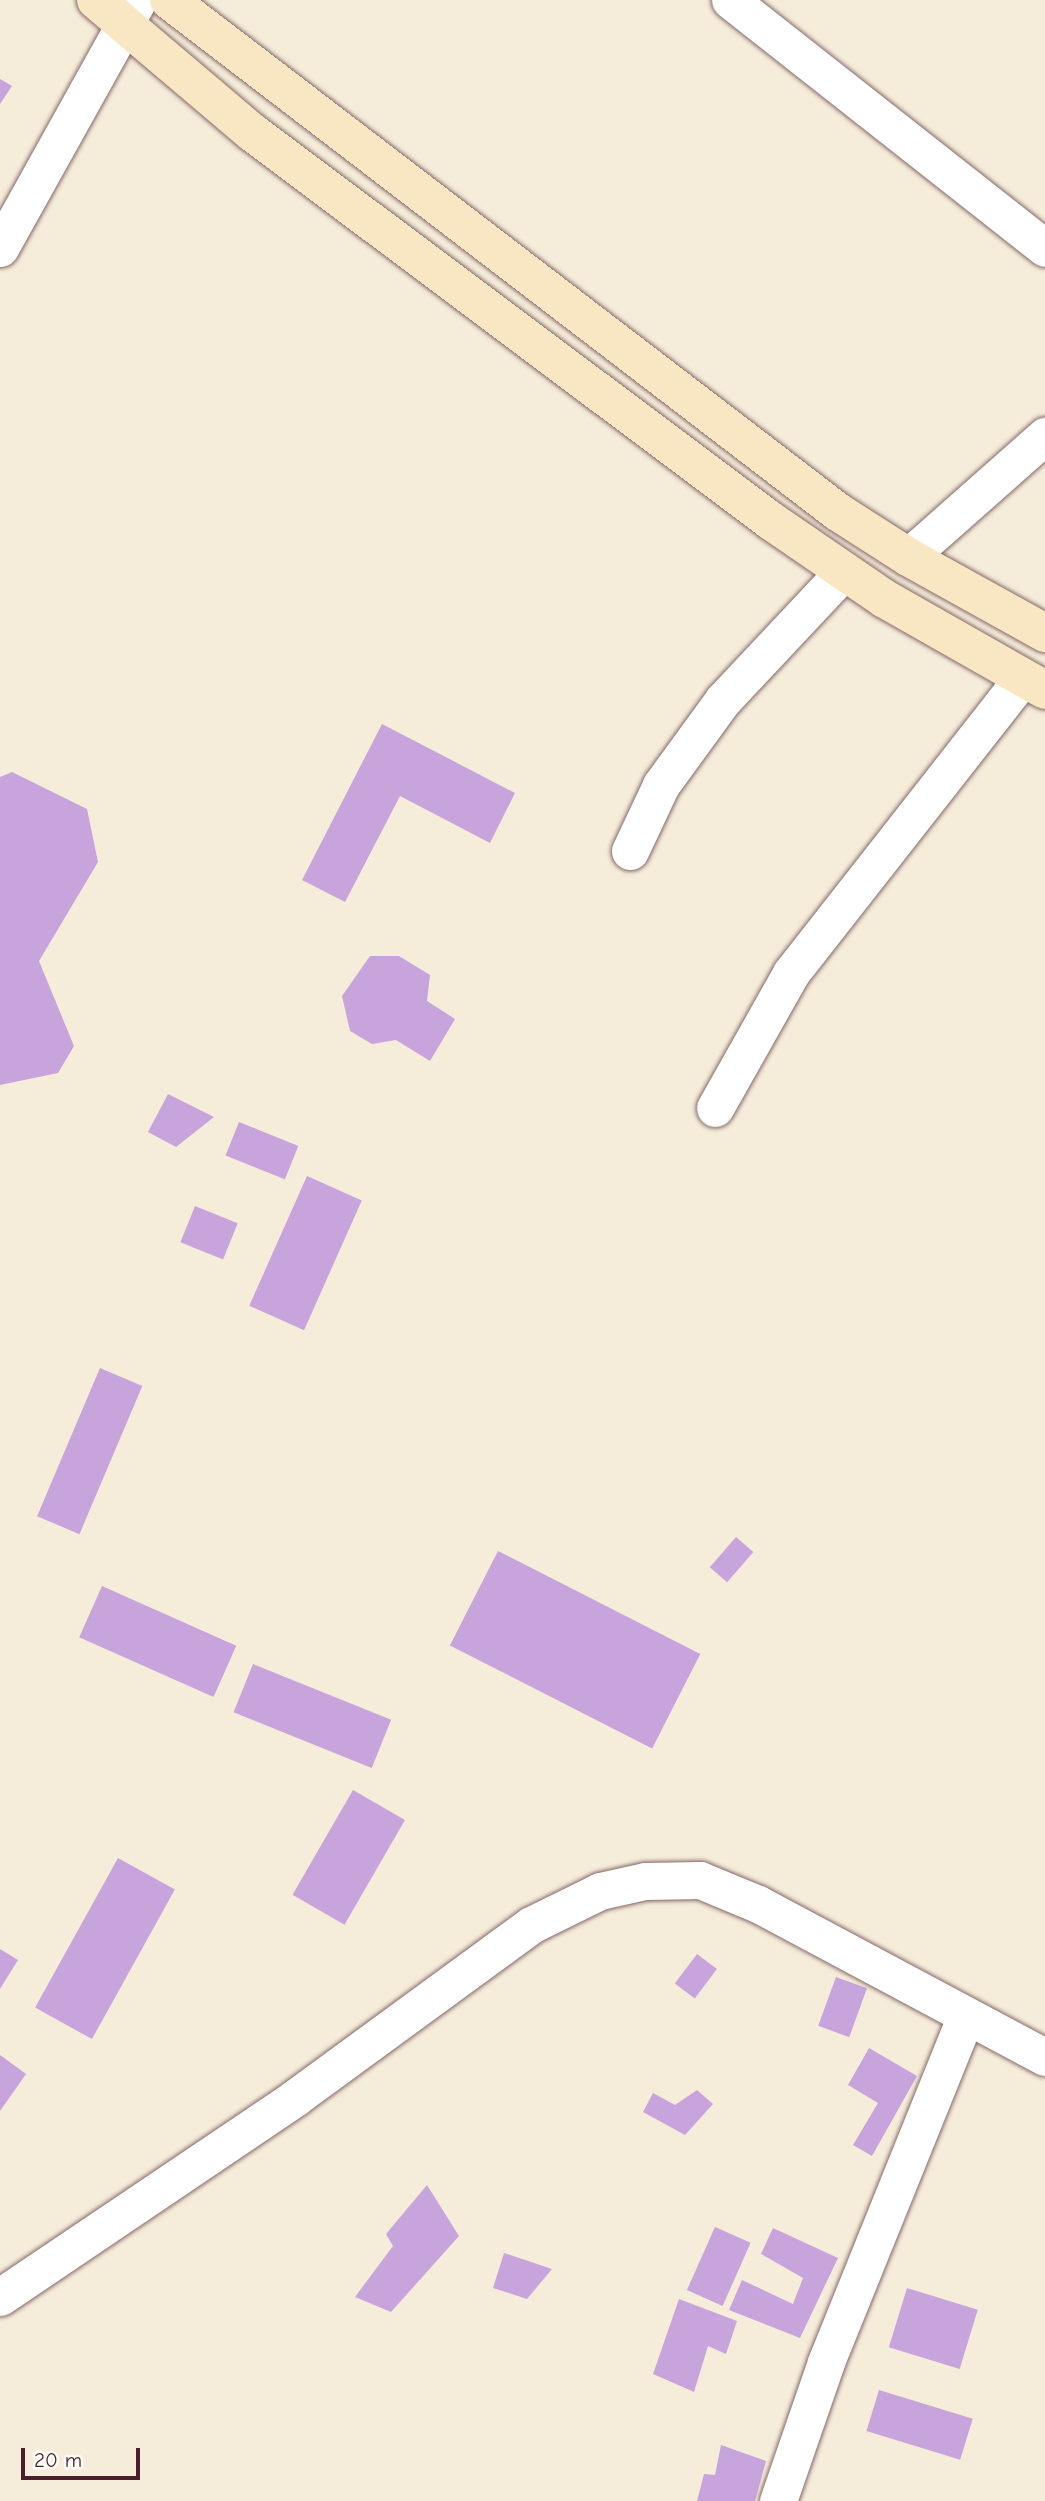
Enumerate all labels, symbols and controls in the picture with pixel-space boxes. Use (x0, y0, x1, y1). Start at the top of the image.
scale bar (24, 2434, 144, 2478)
text: 20 m (34, 2448, 82, 2472)

